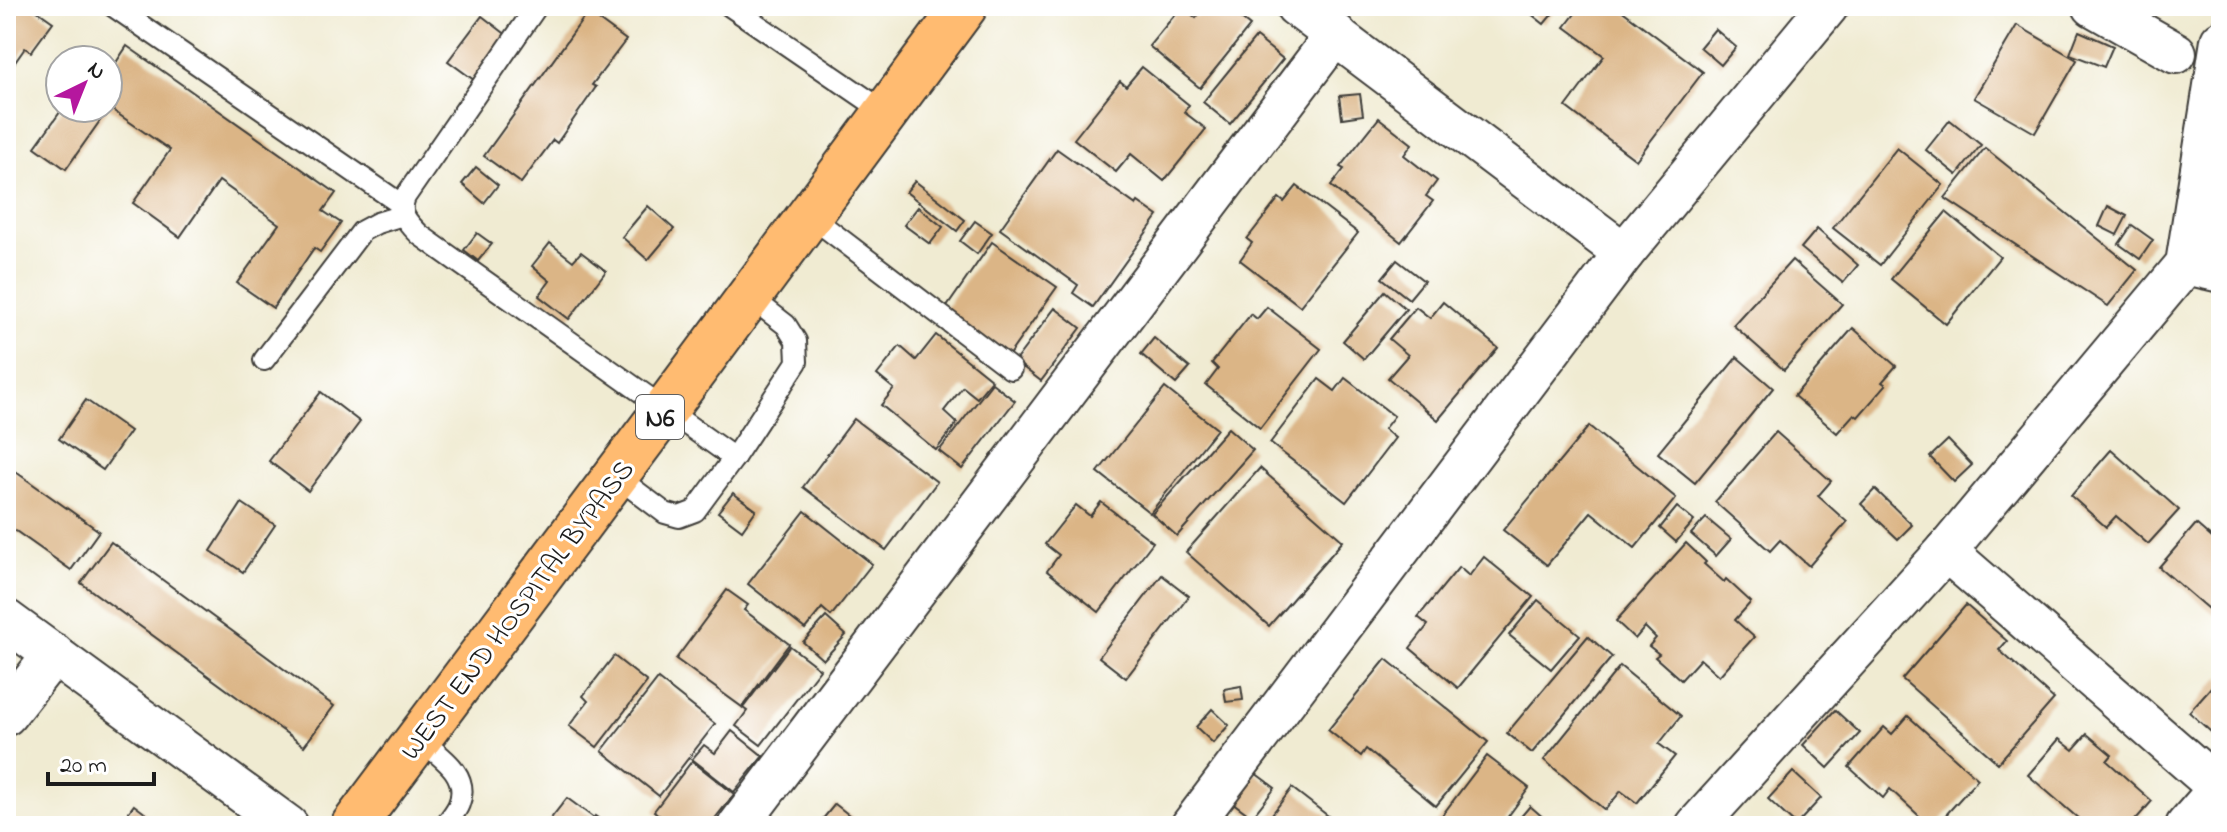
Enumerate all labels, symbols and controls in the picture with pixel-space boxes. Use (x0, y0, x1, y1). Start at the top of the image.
north arrow (44, 44, 124, 124)
text: N (79, 55, 112, 88)
road number: N6 (636, 395, 684, 439)
street label: WEST END HOSPITAL BYPASS (392, 452, 646, 770)
scale bar (48, 736, 154, 786)
text: 20 m (60, 749, 107, 784)

